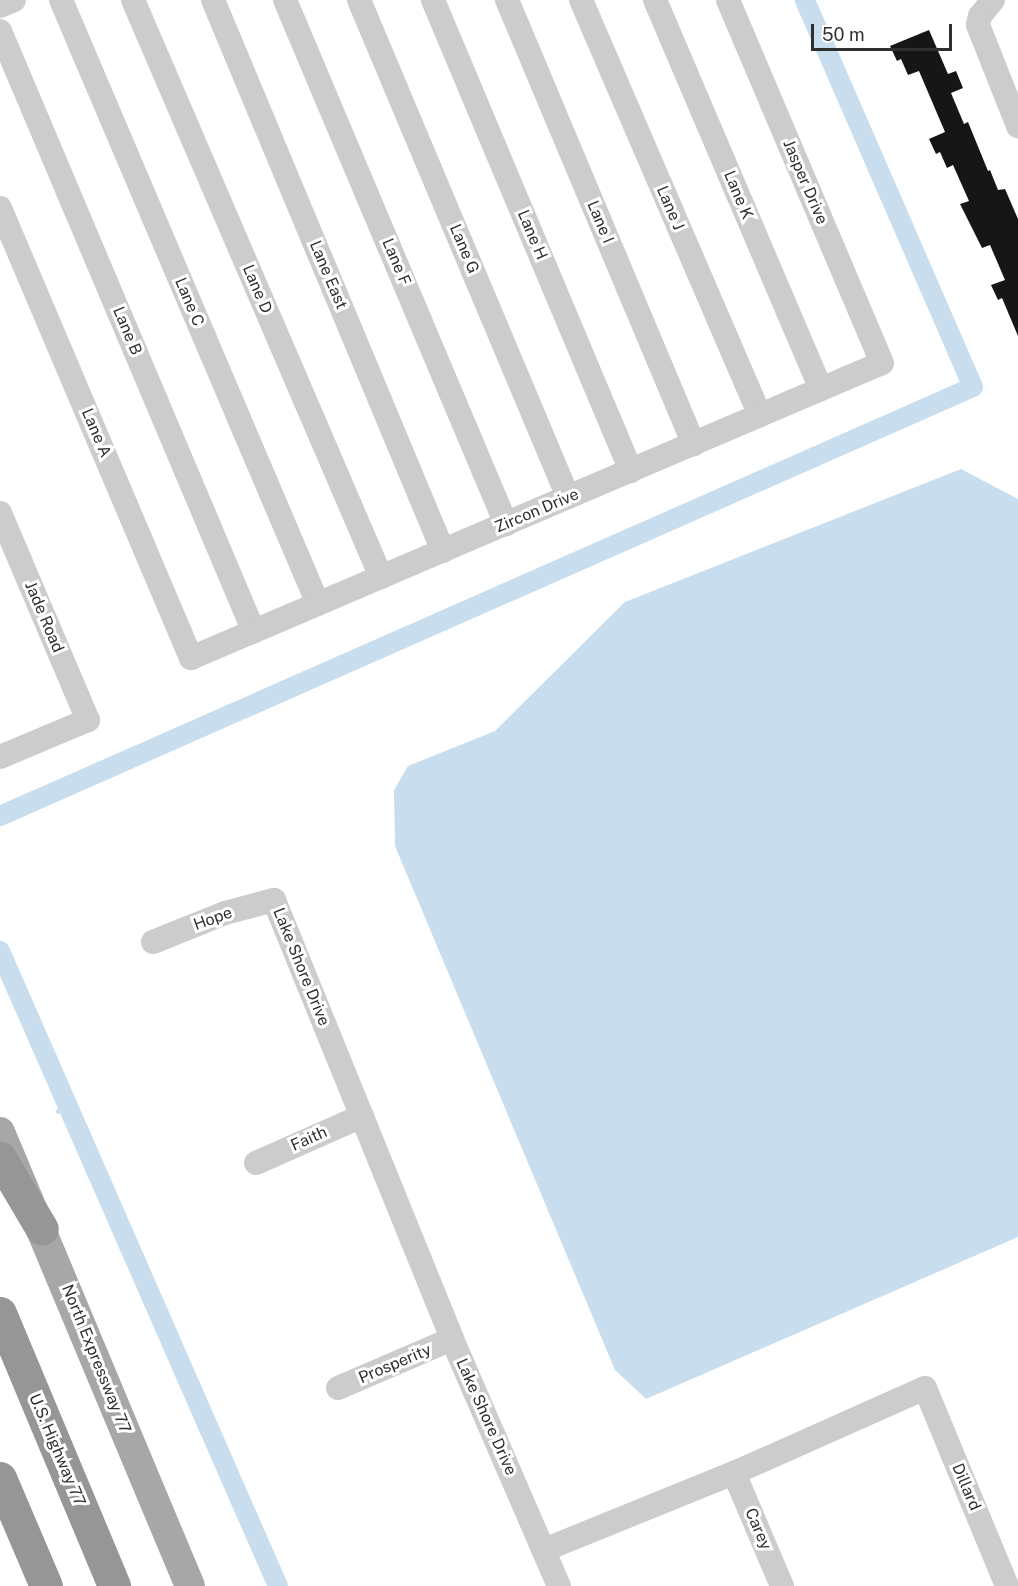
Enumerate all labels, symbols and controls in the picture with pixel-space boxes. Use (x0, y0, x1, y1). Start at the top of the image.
scale bar (814, 12, 955, 50)
text: 50 m (822, 24, 865, 45)
street label: Jasper Drive (779, 137, 831, 227)
street label: Lane K (719, 168, 757, 222)
street label: Lane J (652, 183, 688, 233)
street label: Lane I (582, 198, 618, 246)
street label: Lane H (513, 207, 551, 263)
street label: Lane G (445, 221, 483, 277)
street label: Lane F (377, 235, 415, 289)
street label: Lane East (305, 238, 351, 312)
street label: Lane D (238, 262, 276, 316)
street label: Lane C (170, 275, 208, 329)
street label: Lane B (108, 304, 146, 358)
street label: Lane A (77, 406, 115, 460)
street label: Zircon Drive (492, 485, 582, 537)
street label: Jade Road (20, 579, 68, 655)
street label: Hope (191, 903, 235, 935)
street label: Lake Shore Drive (269, 905, 333, 1029)
street label: Faith (288, 1123, 330, 1155)
street label: North Expressway 77 (57, 1282, 135, 1436)
street label: Prosperity (356, 1340, 434, 1388)
street label: Lake Shore Drive (452, 1356, 520, 1478)
street label: U.S. Highway 77 (25, 1391, 89, 1509)
street label: Dillard (948, 1461, 984, 1513)
street label: Carey (741, 1505, 775, 1553)

